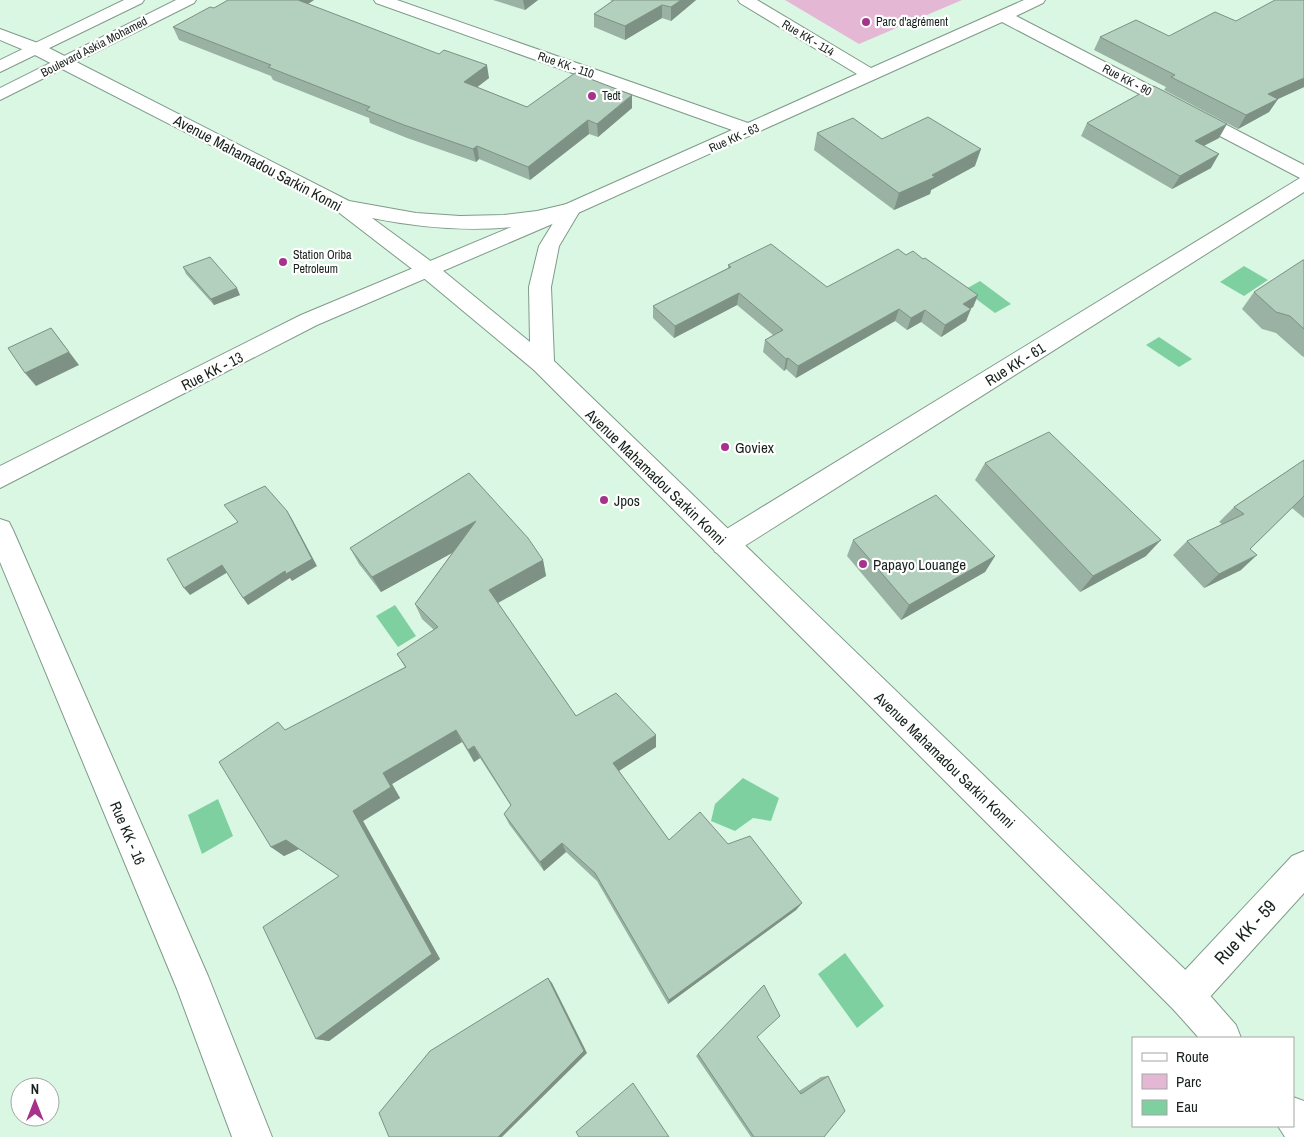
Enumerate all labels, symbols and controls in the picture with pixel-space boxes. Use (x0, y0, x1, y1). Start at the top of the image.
street label: Boulevard Askia Mohamed (38, 13, 150, 81)
place label: Parc d'agrément (876, 14, 948, 30)
street label: Rue KK - 114 (779, 16, 838, 60)
marker: Parc d'agrément (860, 16, 872, 28)
street label: Rue KK - 110 (536, 48, 596, 82)
street label: Rue KK - 90 (1100, 60, 1154, 100)
place label: Tedt (602, 88, 621, 104)
marker: Tedt (586, 90, 598, 102)
street label: Avenue Mahamadou Sarkin Konni (169, 109, 346, 216)
street label: Rue KK - 63 (706, 120, 762, 156)
place label: Station Oriba Petroleum (293, 247, 352, 277)
marker: Station Oriba Petroleum (277, 256, 289, 268)
street label: Rue KK - 61 (981, 337, 1049, 391)
street label: Rue KK - 13 (177, 346, 247, 396)
street label: Avenue Mahamadou Sarkin Konni (580, 404, 731, 550)
place label: Goviex (735, 437, 775, 458)
marker: Goviex (719, 441, 731, 453)
place label: Jpos (614, 490, 640, 511)
marker: Jpos (598, 494, 610, 506)
place label: Papayo Louange (873, 554, 966, 575)
marker: Papayo Louange (857, 558, 869, 570)
street label: Avenue Mahamadou Sarkin Konni (869, 687, 1020, 833)
street label: Rue KK - 16 (105, 798, 151, 868)
street label: Rue KK - 59 (1208, 894, 1282, 970)
legend (1132, 1037, 1294, 1127)
text: Route (1176, 1046, 1209, 1067)
text: Parc (1176, 1071, 1201, 1092)
north arrow (10, 1077, 60, 1127)
text: N (31, 1080, 39, 1098)
text: Eau (1176, 1096, 1198, 1117)

